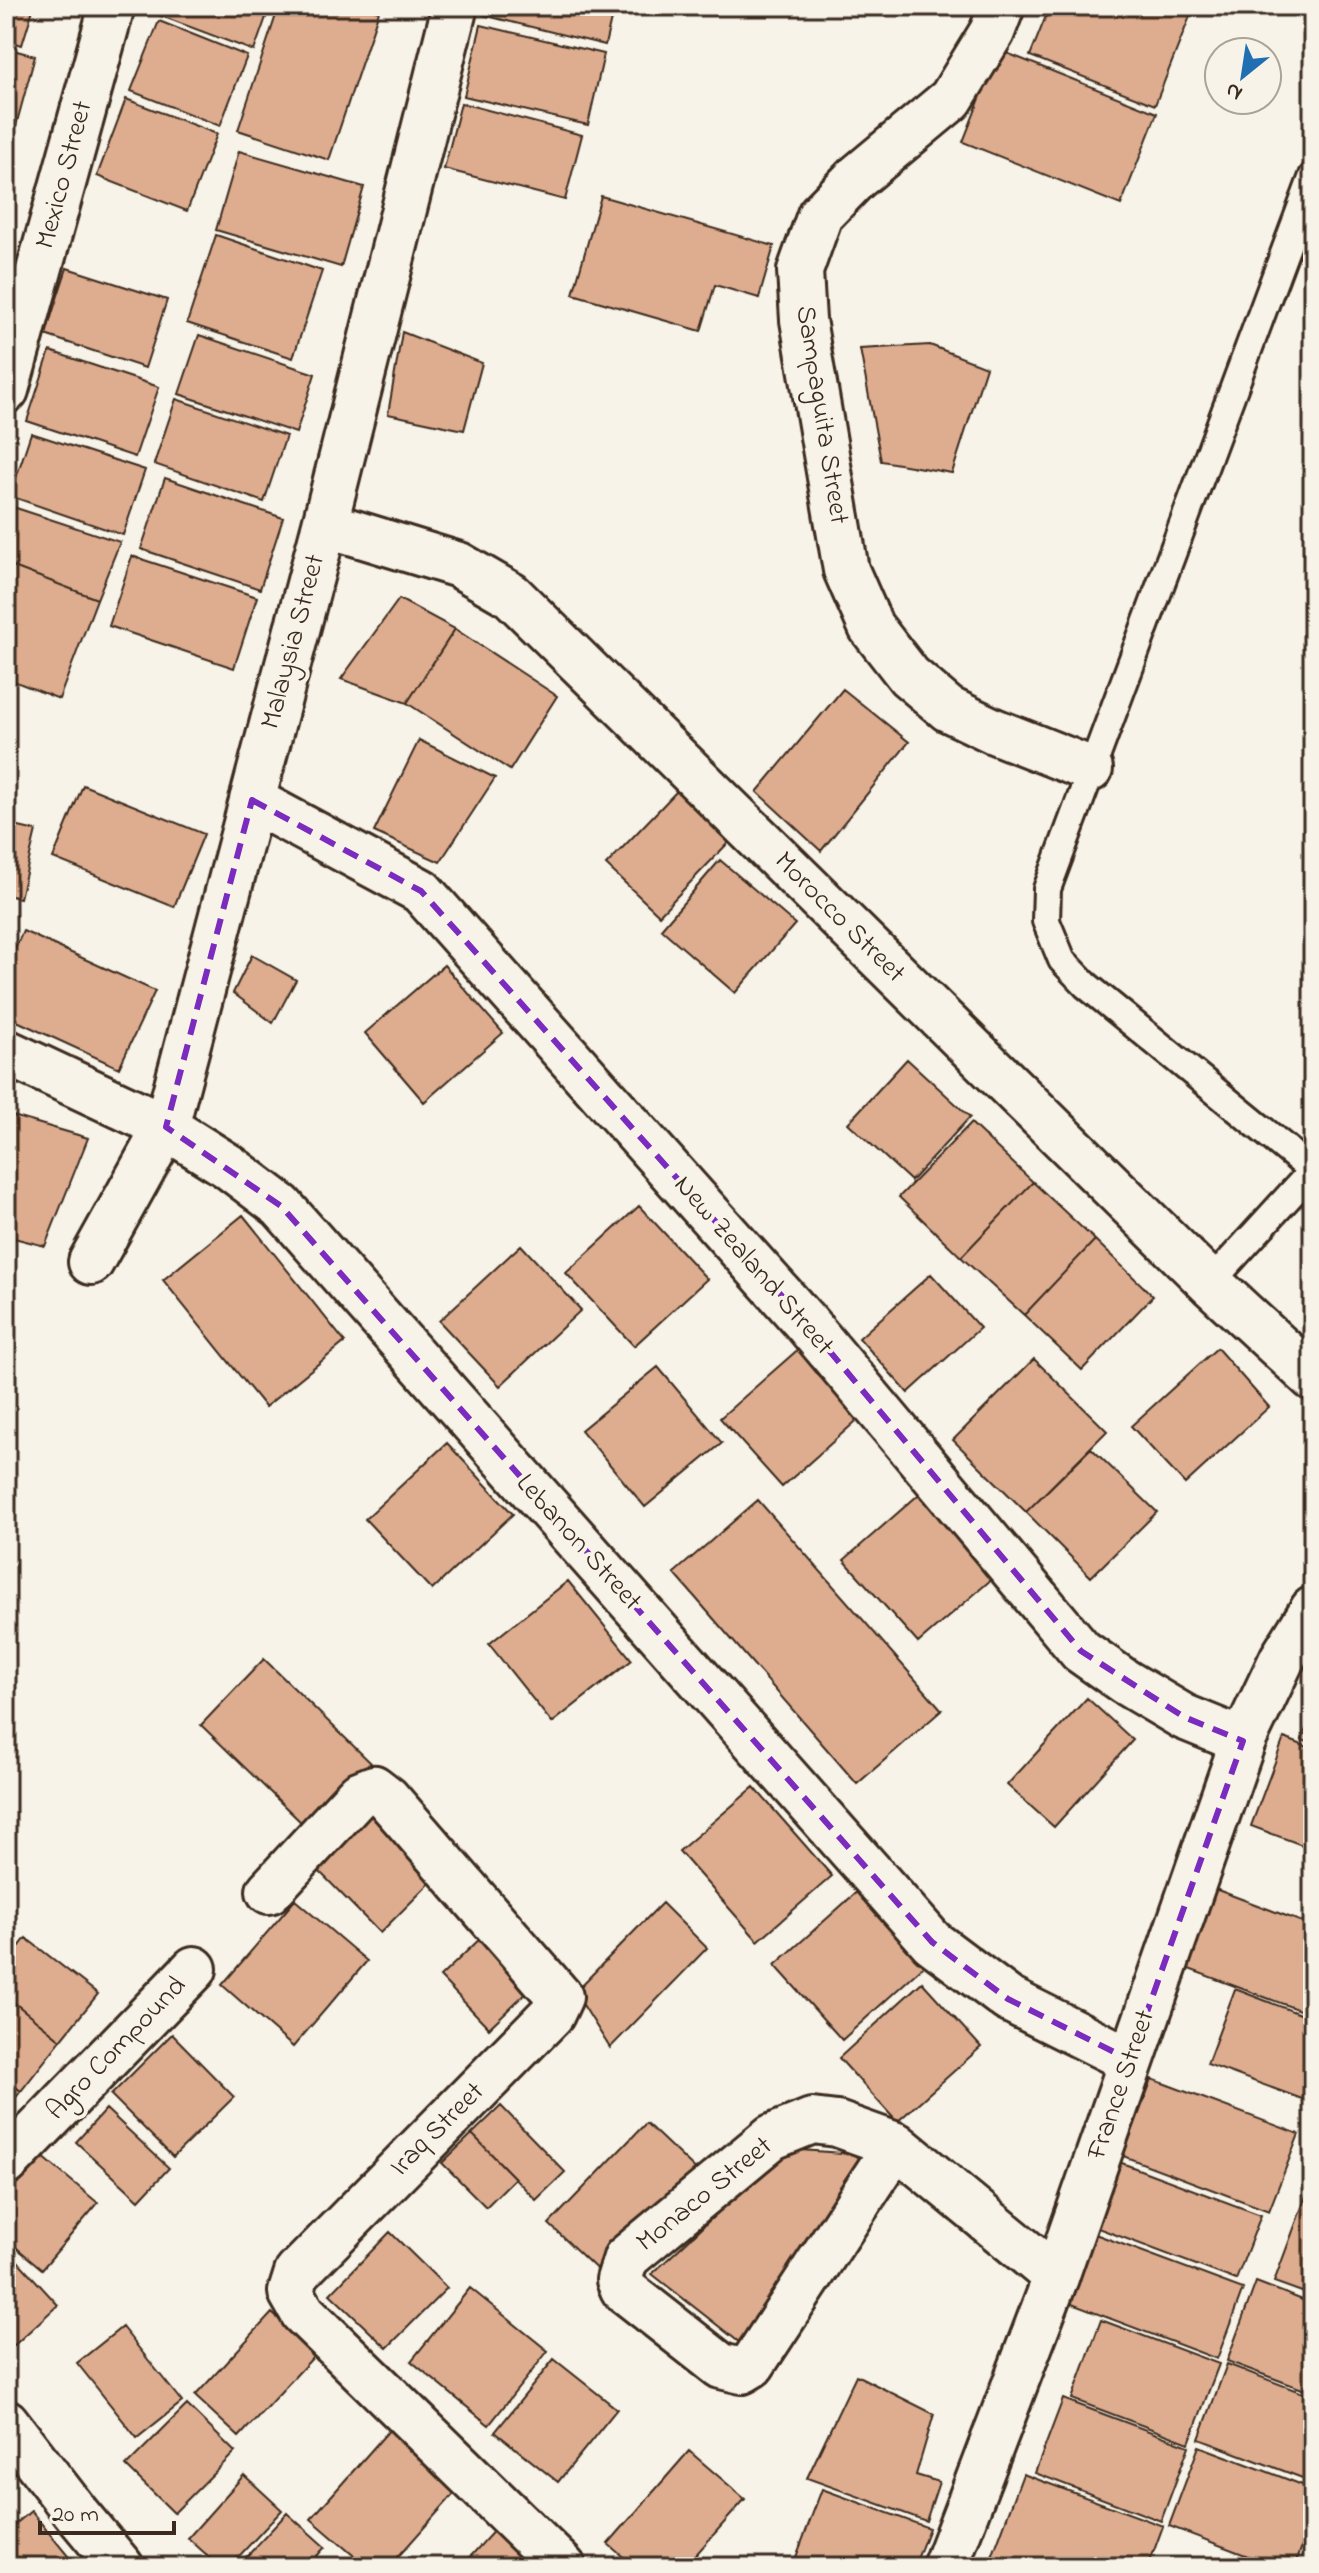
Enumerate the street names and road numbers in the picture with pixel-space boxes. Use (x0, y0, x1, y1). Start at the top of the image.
street label: Mexico Street (26, 96, 104, 254)
street label: Sampaguita Street (783, 303, 859, 527)
street label: Malaysia Street (251, 550, 337, 734)
street label: Morocco Street (764, 843, 914, 993)
street label: New Zealand Street (663, 1167, 843, 1365)
street label: Lebanon Street (505, 1465, 651, 1621)
street label: Agro Compound (37, 1967, 197, 2131)
street label: France Street (1077, 2005, 1167, 2166)
street label: Iraq Street (381, 2073, 495, 2187)
street label: Monaco Street (628, 2127, 782, 2263)

